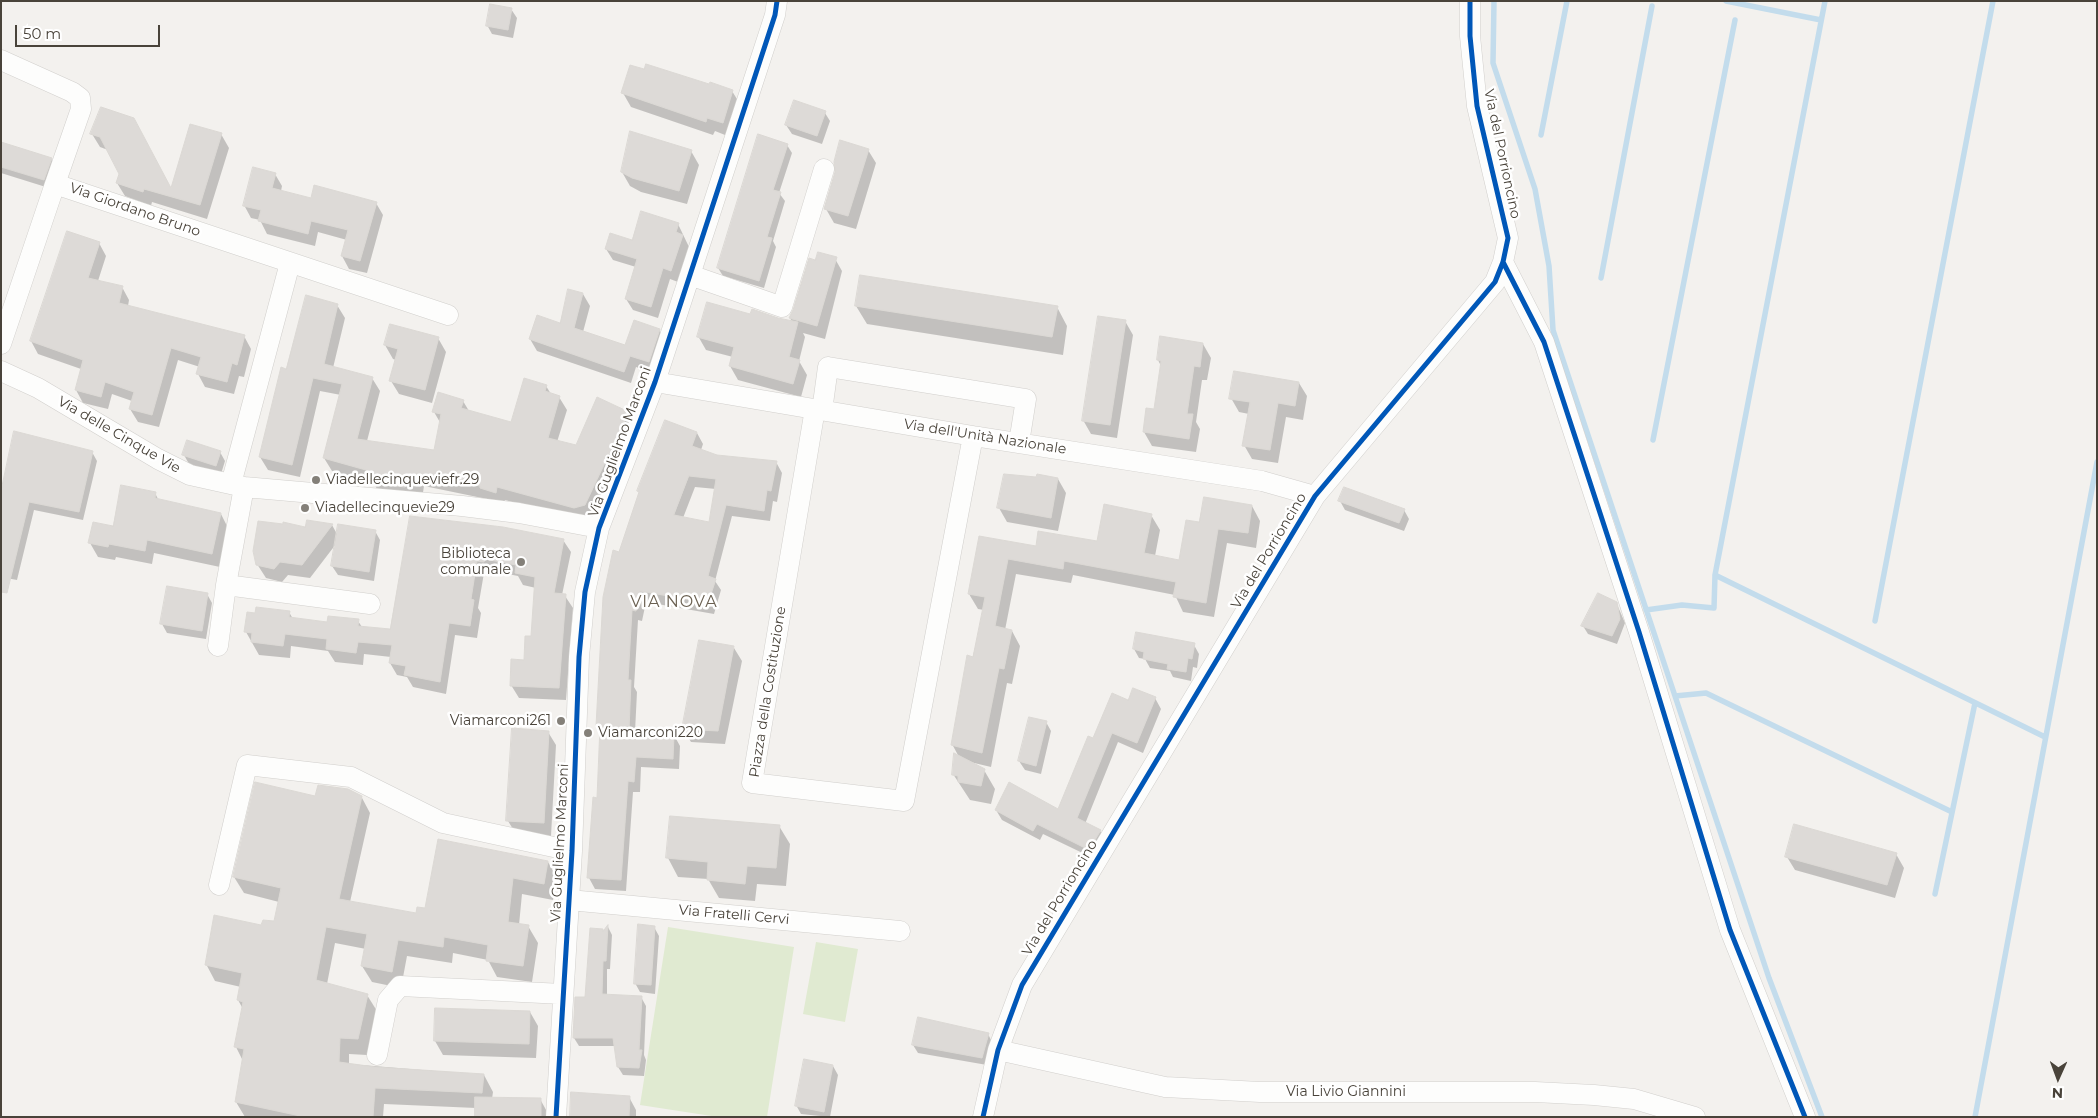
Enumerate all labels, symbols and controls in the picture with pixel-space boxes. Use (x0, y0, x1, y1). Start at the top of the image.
scale bar (18, 15, 162, 47)
text: 50 m (23, 24, 61, 43)
street label: Via del Porrioncino (1480, 88, 1524, 220)
street label: Via Giordano Bruno (67, 180, 203, 240)
street label: Via Guglielmo Marconi (585, 364, 655, 520)
street label: Via delle Cinque Vie (55, 393, 183, 477)
street label: Via dell'Unità Nazionale (903, 416, 1067, 458)
place label: Viadellecinqueviefr.29 (326, 472, 479, 488)
marker: Viadellecinqueviefr.29 (310, 474, 322, 486)
street label: Via del Porrioncino (1228, 490, 1310, 612)
place label: Viadellecinquevie29 (315, 500, 455, 516)
marker: Viadellecinquevie29 (299, 502, 311, 514)
place label: Biblioteca comunale (440, 546, 511, 578)
marker: Biblioteca comunale (515, 556, 527, 568)
district label: VIA NOVA (629, 592, 719, 612)
street label: Piazza della Costituzione (746, 605, 790, 779)
place label: Viamarconi261 (450, 713, 551, 729)
marker: Viamarconi261 (555, 715, 567, 727)
place label: Viamarconi220 (598, 725, 703, 741)
marker: Viamarconi220 (582, 727, 594, 739)
street label: Via Guglielmo Marconi (547, 763, 573, 923)
street label: Via del Porrioncino (1019, 837, 1101, 959)
street label: Via Fratelli Cervi (678, 902, 790, 928)
north arrow (2033, 1053, 2083, 1103)
street label: Via Livio Giannini (1286, 1084, 1406, 1100)
text: N (2052, 1084, 2063, 1102)

